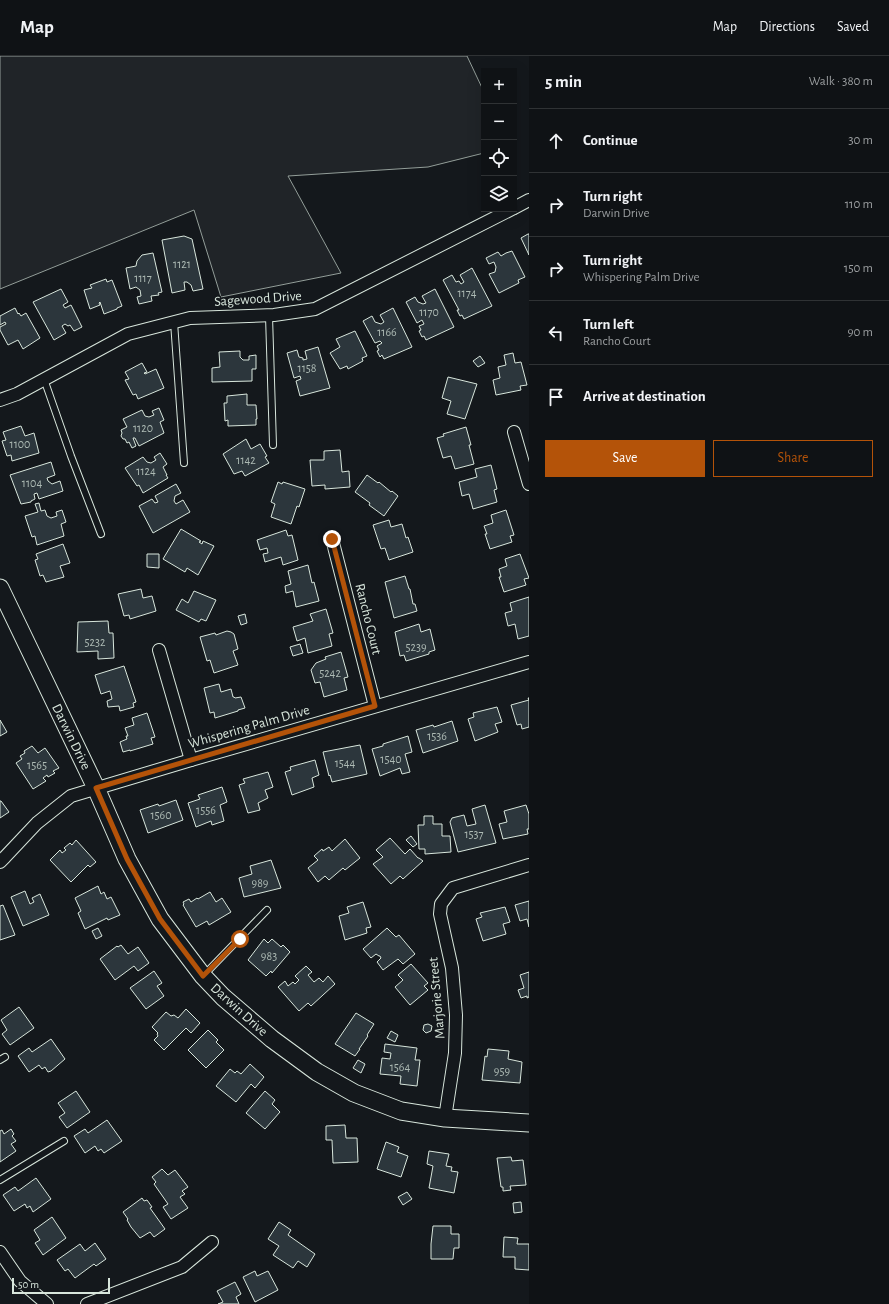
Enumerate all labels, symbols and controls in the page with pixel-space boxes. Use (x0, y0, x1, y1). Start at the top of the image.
text: Map (20, 18, 54, 37)
text: Map (713, 20, 737, 34)
text: Directions (759, 20, 815, 34)
text: Saved (837, 20, 869, 34)
map controls (481, 68, 517, 212)
button: + (481, 68, 517, 104)
text: 5 min (545, 73, 582, 90)
text: Walk · 380 m (809, 75, 873, 88)
button: − (481, 104, 517, 140)
icon: ahead (545, 130, 567, 152)
text: Continue (583, 133, 638, 148)
text: 30 m (848, 134, 873, 147)
button: locate (481, 140, 517, 176)
button: layers (481, 176, 517, 212)
text: Turn right (583, 189, 642, 204)
icon: right (545, 194, 567, 216)
text: 110 m (845, 198, 873, 211)
text: Darwin Drive (583, 207, 649, 220)
text: Turn right (583, 253, 642, 268)
house number: 1121 (173, 258, 191, 270)
icon: right (545, 258, 567, 280)
text: 150 m (844, 262, 873, 275)
text: Whispering Palm Drive (583, 271, 700, 284)
house number: 1117 (134, 272, 152, 284)
house number: 1174 (457, 287, 477, 299)
street label: Sagewood Drive (214, 289, 302, 309)
house number: 1170 (419, 306, 439, 318)
text: Turn left (583, 317, 634, 332)
icon: left (545, 322, 567, 344)
house number: 1166 (377, 326, 397, 338)
text: 90 m (847, 326, 873, 339)
text: Rancho Court (583, 335, 651, 348)
house number: 1158 (298, 362, 317, 374)
icon: arrive (545, 386, 567, 408)
text: Arrive at destination (583, 389, 706, 404)
house number: 1120 (133, 422, 153, 434)
house number: 1100 (10, 438, 30, 450)
button: Save (545, 440, 705, 477)
button: Share (713, 440, 873, 477)
house number: 1142 (236, 454, 256, 466)
house number: 1124 (136, 465, 156, 477)
house number: 1104 (22, 477, 42, 489)
route end (323, 530, 341, 548)
street label: Rancho Court (352, 582, 384, 657)
house number: 5232 (85, 636, 106, 648)
house number: 5239 (405, 641, 427, 653)
house number: 5242 (319, 667, 341, 679)
street label: Darwin Drive (49, 702, 93, 772)
street label: Whispering Palm Drive (187, 703, 311, 751)
house number: 1536 (427, 730, 447, 742)
house number: 1540 (380, 753, 402, 765)
house number: 1544 (335, 757, 356, 769)
house number: 1565 (27, 759, 47, 771)
house number: 1556 (196, 804, 216, 816)
house number: 1560 (150, 809, 172, 821)
house number: 1537 (464, 828, 484, 840)
house number: 989 (252, 877, 269, 889)
route start (231, 930, 249, 948)
house number: 983 (261, 950, 277, 962)
street label: Marjorie Street (426, 956, 448, 1039)
street label: Darwin Drive (208, 981, 270, 1039)
house number: 1564 (390, 1061, 411, 1073)
house number: 959 (494, 1065, 511, 1077)
scale bar (12, 1276, 110, 1295)
text: 50 m (18, 1279, 39, 1290)

